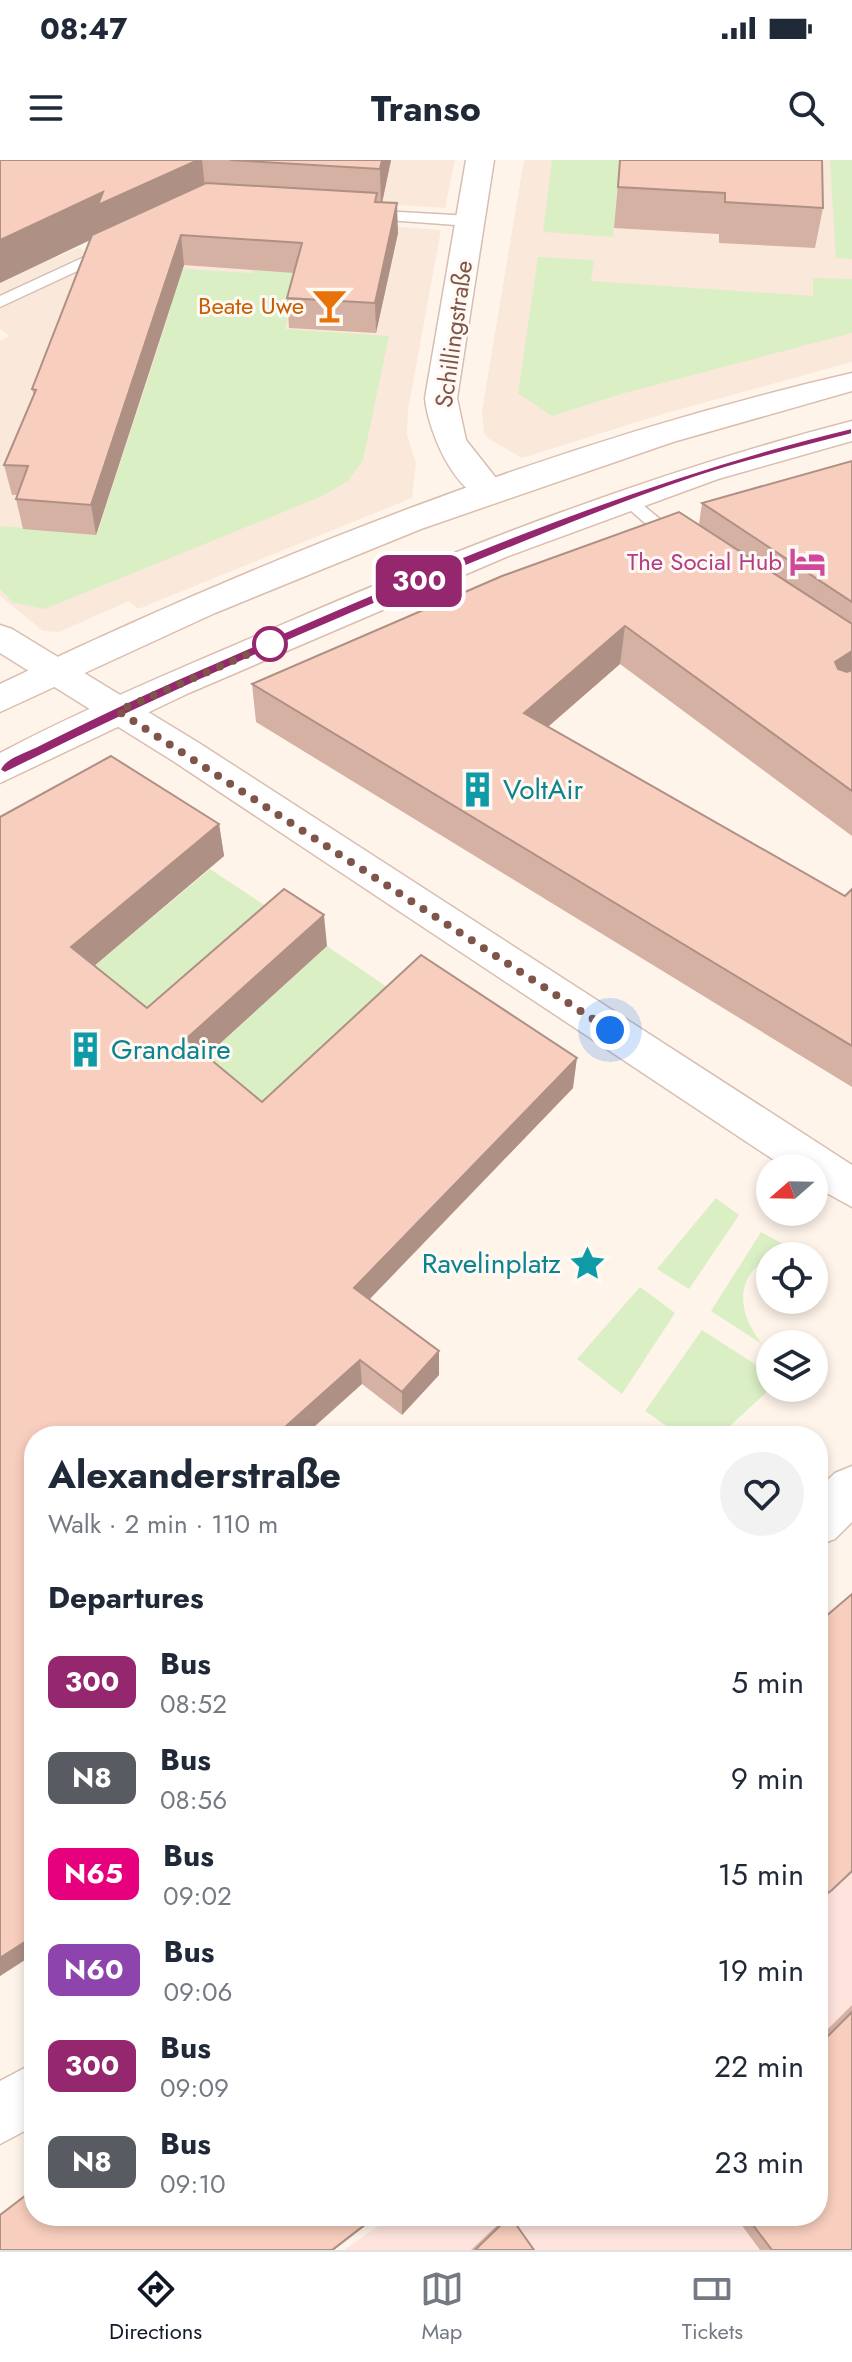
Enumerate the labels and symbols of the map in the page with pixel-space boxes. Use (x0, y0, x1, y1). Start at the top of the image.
street label: Schillingstraße (426, 258, 481, 410)
bar icon: Beate Uwe (311, 287, 349, 325)
place label: Beate Uwe (198, 288, 304, 323)
hotel icon: The Social Hub (789, 543, 827, 581)
place label: The Social Hub (627, 544, 782, 579)
line badge: 300 (373, 555, 465, 607)
unlabelled marker (253, 627, 287, 661)
place label: VoltAir (503, 769, 583, 810)
building icon: VoltAir (458, 770, 496, 808)
your location (590, 1010, 630, 1050)
place label: Grandaire (111, 1029, 231, 1070)
building icon: Grandaire (66, 1030, 104, 1068)
north arrow (756, 1154, 828, 1226)
place label: Ravelinplatz (422, 1243, 561, 1284)
place icon: Ravelinplatz (568, 1244, 606, 1282)

